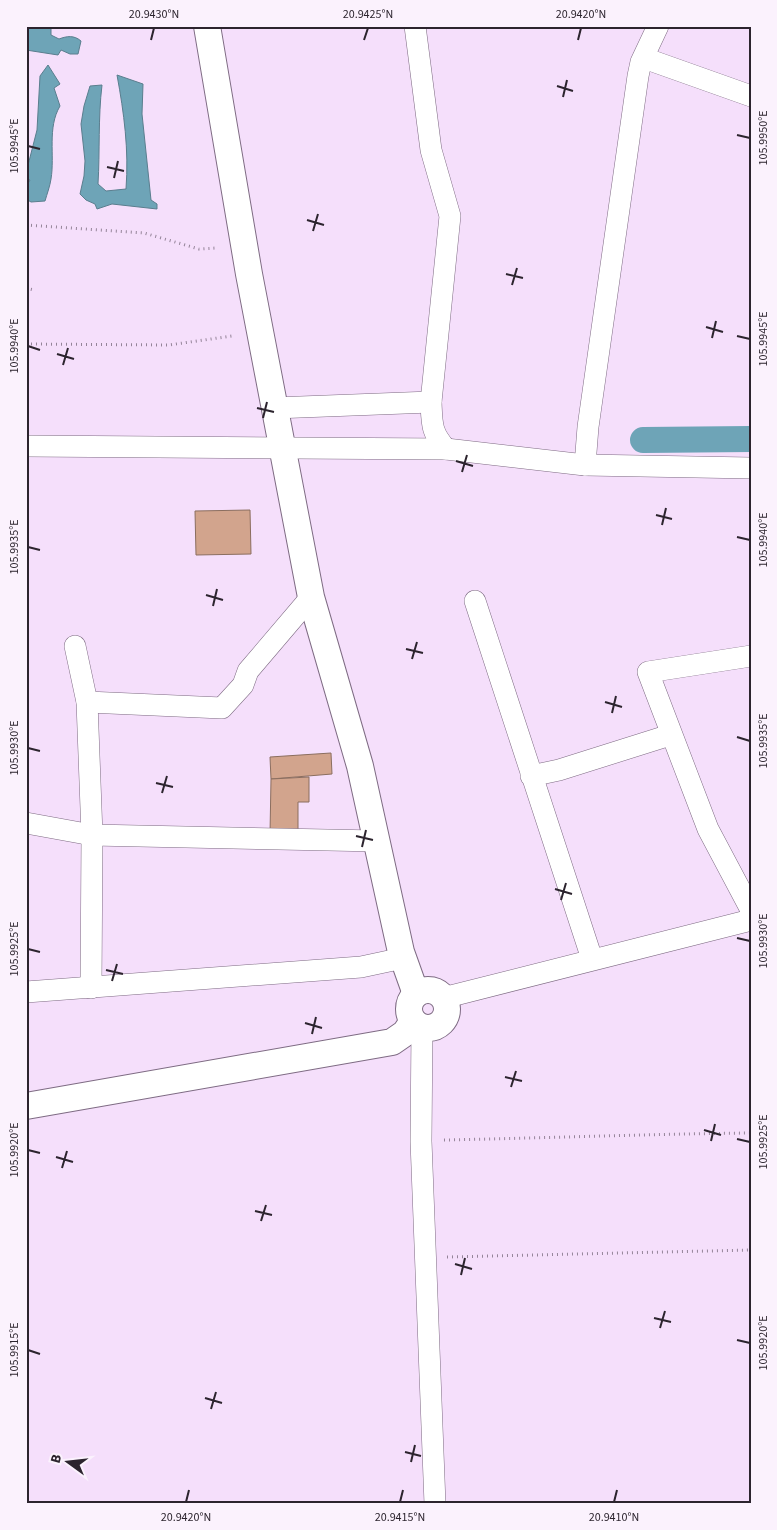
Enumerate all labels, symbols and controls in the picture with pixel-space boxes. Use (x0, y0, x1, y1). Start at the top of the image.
text: 20.9430°N (129, 6, 179, 23)
text: 20.9425°N (343, 6, 393, 23)
text: 20.9420°N (556, 6, 606, 23)
text: 105.9950°E (755, 110, 772, 166)
text: 105.9945°E (6, 118, 23, 174)
text: 105.9945°E (755, 311, 772, 367)
text: 105.9940°E (6, 318, 23, 374)
text: 105.9940°E (755, 512, 772, 568)
text: 105.9935°E (6, 519, 23, 575)
text: 105.9935°E (755, 713, 772, 769)
text: 105.9930°E (6, 720, 23, 776)
text: 105.9930°E (755, 913, 772, 969)
text: 105.9925°E (6, 921, 23, 977)
text: 105.9925°E (755, 1114, 772, 1170)
text: 105.9920°E (6, 1122, 23, 1178)
text: 105.9920°E (755, 1315, 772, 1371)
text: 105.9915°E (6, 1322, 23, 1378)
north arrow (42, 1438, 92, 1488)
text: B (46, 1452, 67, 1466)
text: 20.9420°N (161, 1509, 211, 1526)
text: 20.9415°N (375, 1509, 425, 1526)
text: 20.9410°N (589, 1509, 639, 1526)

